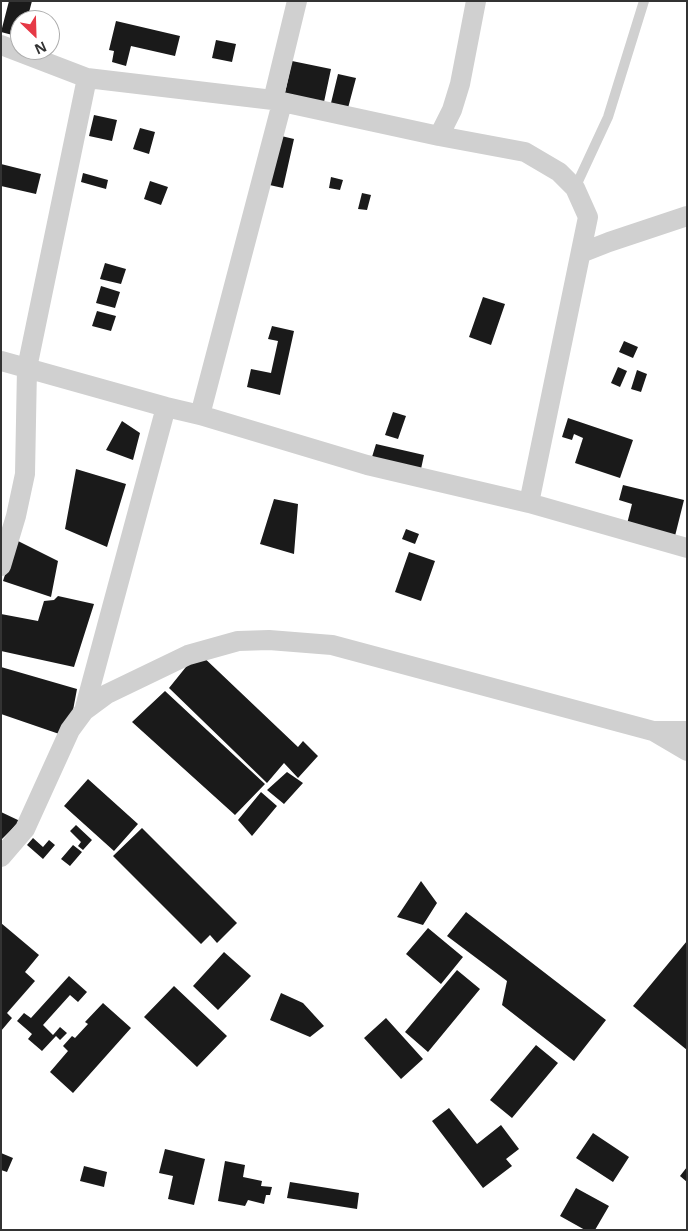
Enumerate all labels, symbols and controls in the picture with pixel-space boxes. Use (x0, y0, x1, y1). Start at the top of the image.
north arrow (10, 10, 60, 60)
text: N (32, 37, 50, 59)

